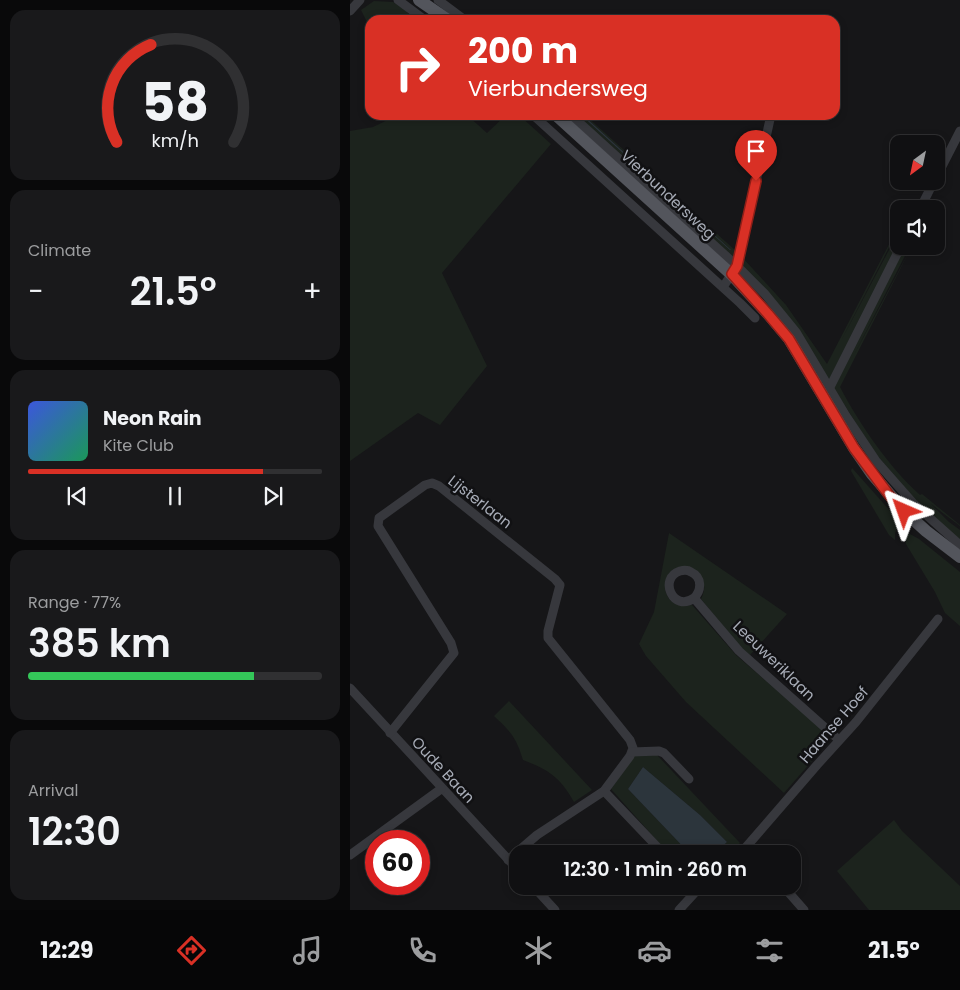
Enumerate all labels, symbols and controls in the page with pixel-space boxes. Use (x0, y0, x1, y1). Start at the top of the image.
text: 200 m (468, 26, 578, 75)
icon: right (385, 35, 450, 100)
text: 58 (141, 66, 209, 139)
text: Vierbundersweg (468, 73, 648, 104)
text: km/h (151, 128, 199, 153)
pin (735, 130, 777, 181)
north arrow (890, 135, 945, 190)
map controls (890, 135, 945, 255)
icon: arrive (742, 137, 770, 165)
street label: Vierbundersweg (616, 145, 720, 244)
button: sound (890, 200, 945, 255)
text: Climate (28, 239, 91, 262)
text: 21.5° (130, 265, 217, 318)
text: − (28, 272, 43, 311)
text: + (303, 272, 322, 311)
text: Neon Rain (103, 405, 202, 432)
text: Kite Club (103, 434, 174, 457)
street label: Lijsterlaan (444, 470, 517, 533)
icon: previous (63, 482, 91, 510)
icon: pause (161, 482, 189, 510)
icon: next (259, 482, 287, 510)
position arrow (877, 484, 929, 536)
text: Range · 77% (28, 591, 121, 614)
street label: Leeuweriklaan (729, 616, 820, 705)
text: 385 km (28, 617, 171, 670)
street label: Haanse Hoef (794, 682, 873, 768)
street label: Oude Baan (407, 732, 480, 808)
text: Arrival (28, 779, 78, 802)
text: 12:30 (28, 805, 121, 858)
speed limit sign: 60 (365, 830, 430, 895)
text: 12:30 · 1 min · 260 m (563, 856, 747, 883)
icon: directions (174, 933, 209, 968)
icon: music (290, 933, 325, 968)
icon: phone (405, 933, 440, 968)
icon: climate (521, 933, 556, 968)
icon: car (637, 933, 672, 968)
icon: filters (752, 933, 787, 968)
text: 12:29 (40, 935, 94, 966)
text: 21.5° (868, 935, 920, 966)

